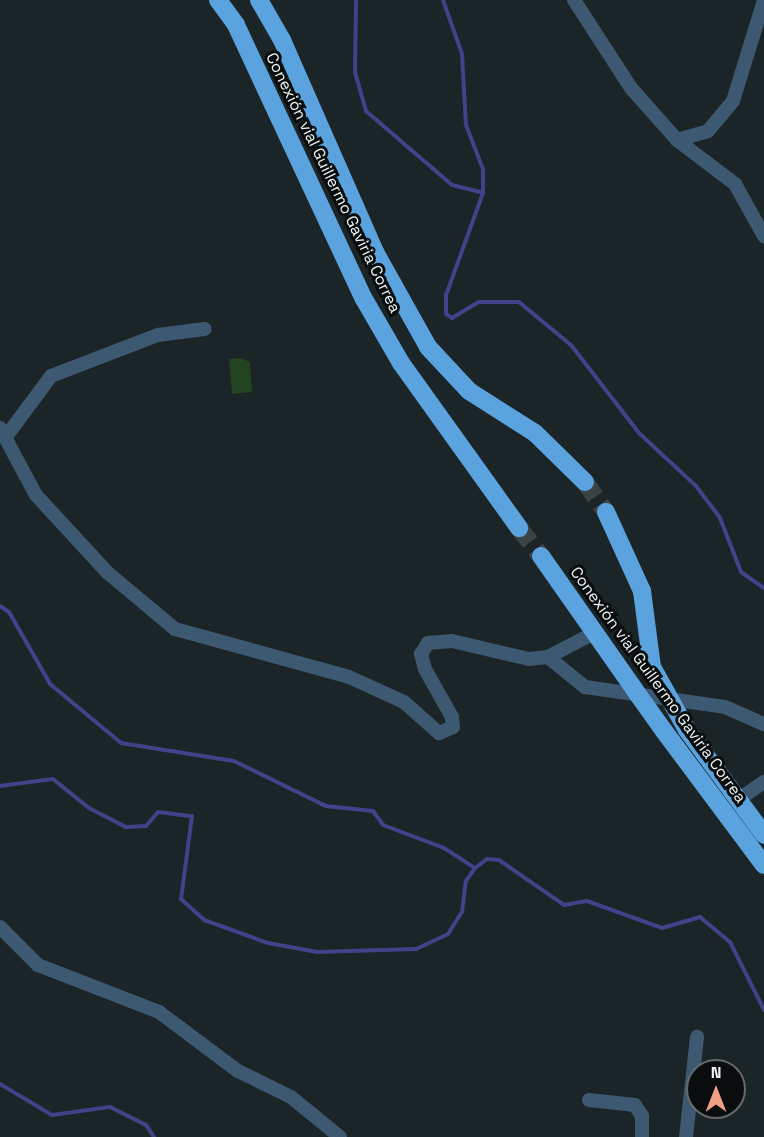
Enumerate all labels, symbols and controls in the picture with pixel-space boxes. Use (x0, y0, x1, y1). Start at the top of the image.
street label: Conexión vial Guillermo Gaviria Correa (261, 50, 405, 316)
street label: Conexión vial Guillermo Gaviria Correa (566, 563, 750, 807)
north arrow (686, 1059, 746, 1119)
text: N (711, 1062, 721, 1083)

